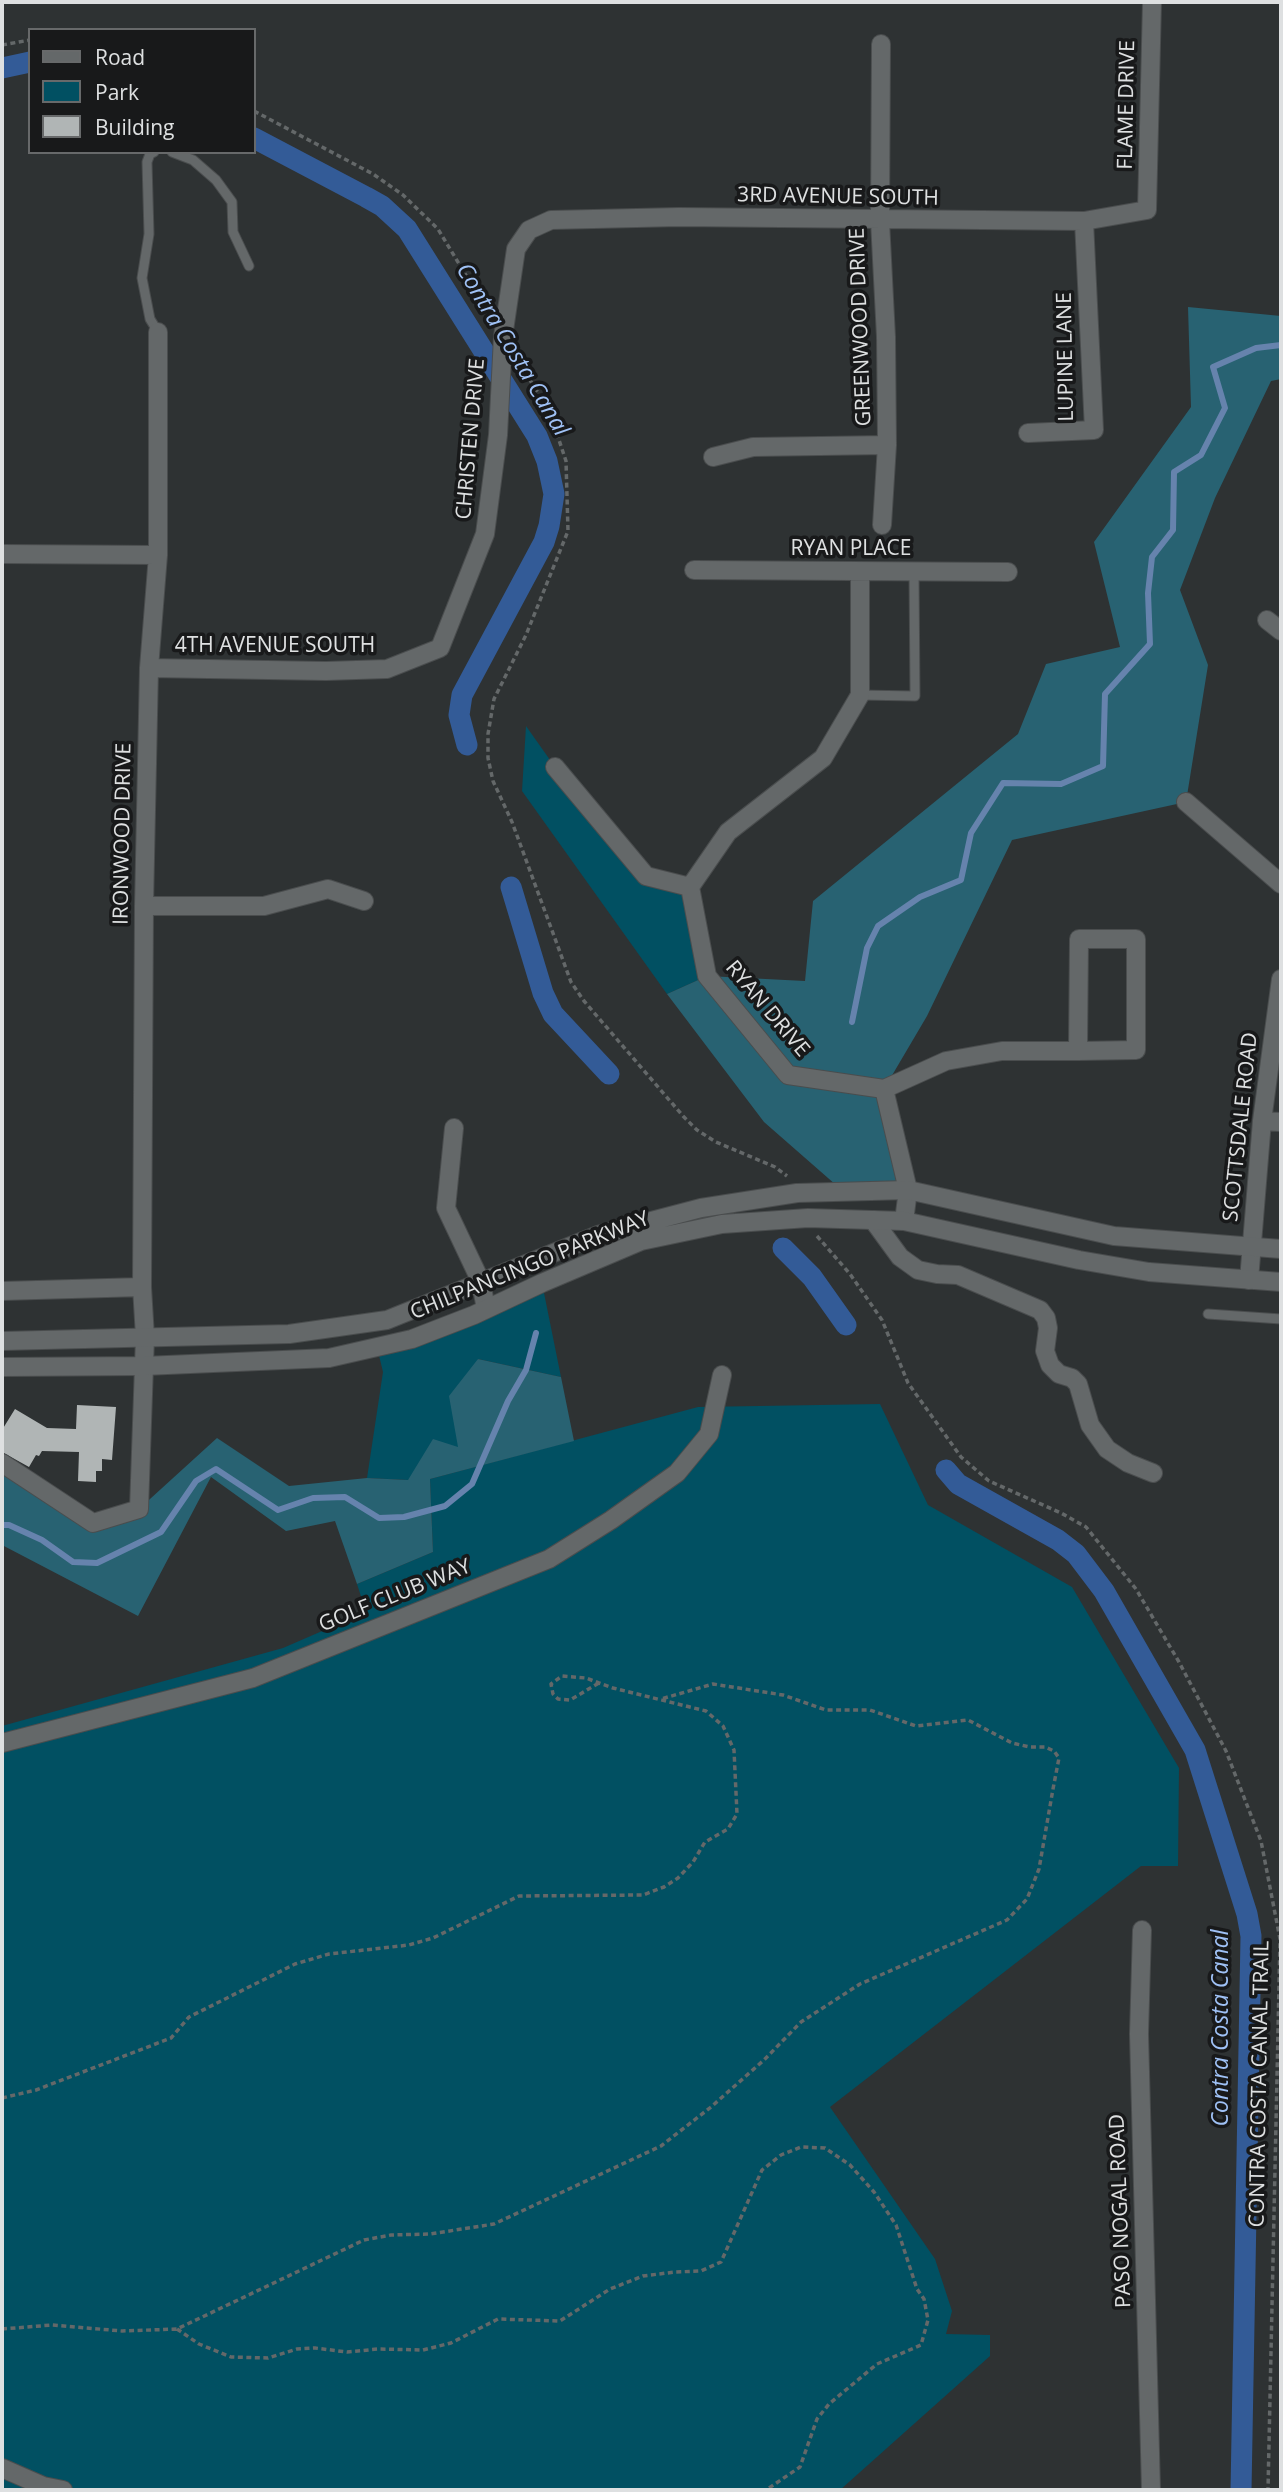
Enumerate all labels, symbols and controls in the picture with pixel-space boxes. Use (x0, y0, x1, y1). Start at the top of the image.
legend (28, 28, 256, 154)
street label: FLAME DRIVE (1113, 40, 1141, 170)
text: Road (95, 43, 145, 71)
text: Park (95, 78, 139, 106)
text: Building (95, 113, 174, 141)
street label: 3RD AVENUE SOUTH (737, 183, 939, 211)
street label: GREENWOOD DRIVE (845, 227, 877, 427)
water label: Contra Costa Canal (449, 259, 575, 441)
street label: LUPINE LANE (1052, 292, 1080, 422)
street label: CHRISTEN DRIVE (451, 357, 491, 521)
street label: RYAN PLACE (790, 536, 912, 562)
street label: 4TH AVENUE SOUTH (175, 633, 375, 659)
street label: IRONWOOD DRIVE (109, 743, 137, 925)
street label: RYAN DRIVE (720, 956, 814, 1062)
street label: SCOTTSDALE ROAD (1219, 1031, 1263, 1223)
street label: CHILPANCINGO PARKWAY (407, 1206, 653, 1326)
street label: GOLF CLUB WAY (315, 1554, 475, 1638)
water label: Contra Costa Canal (1207, 1930, 1235, 2126)
street label: CONTRA COSTA CANAL TRAIL (1245, 1940, 1275, 2228)
street label: PASO NOGAL ROAD (1105, 2114, 1137, 2308)

